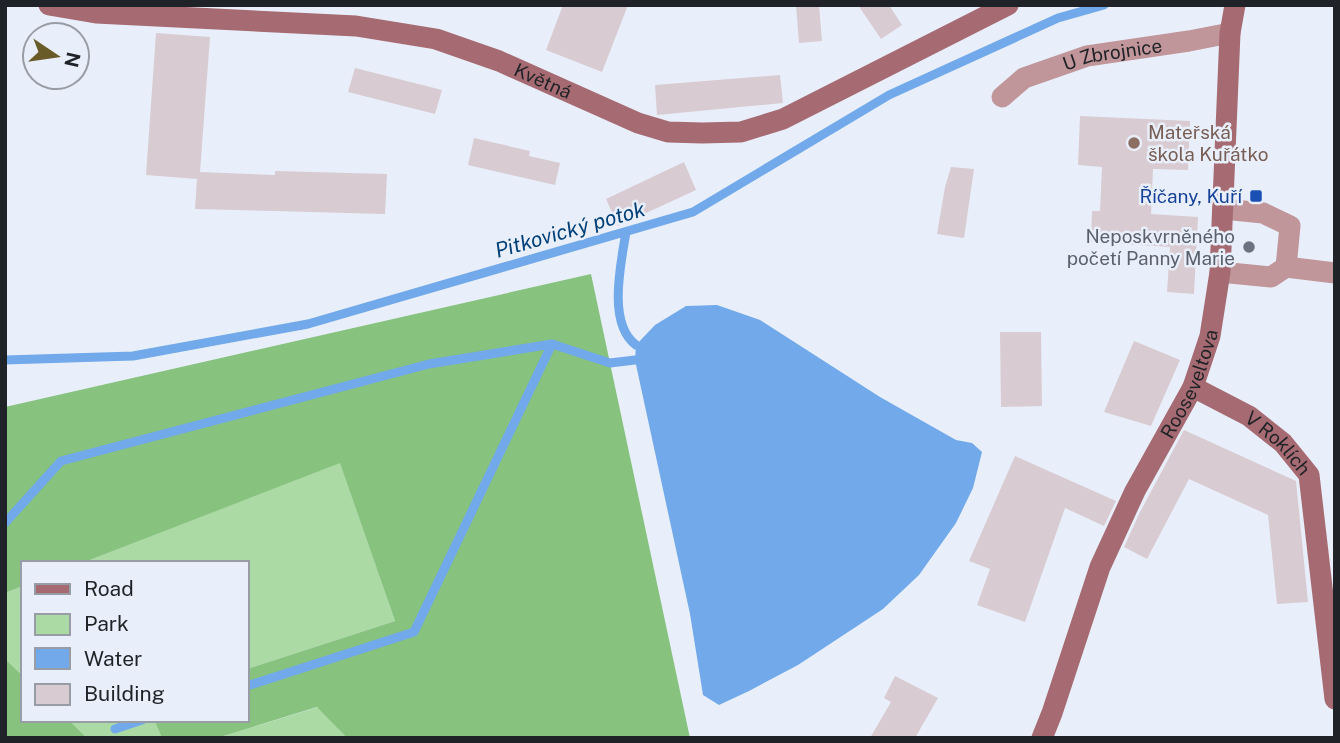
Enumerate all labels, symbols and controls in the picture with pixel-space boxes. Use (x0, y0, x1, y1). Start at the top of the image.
north arrow (21, 21, 91, 91)
street label: U Zbrojnice (1060, 34, 1163, 75)
text: N (60, 50, 85, 70)
street label: Květná (511, 58, 575, 103)
place label: Mateřská škola Kuřátko (1148, 121, 1268, 165)
marker: Mateřská škola Kuřátko (1126, 135, 1142, 151)
place label: Říčany, Kuří (1139, 185, 1242, 207)
marker: Říčany, Kuří (1248, 188, 1264, 204)
water label: Pitkovický potok (492, 196, 648, 263)
place label: Neposkvrněného početí Panny Marie (1067, 225, 1235, 269)
marker: Neposkvrněného početí Panny Marie (1241, 239, 1257, 255)
street label: Rooseveltova (1156, 328, 1222, 442)
street label: V Roklích (1241, 406, 1315, 479)
legend (21, 561, 248, 722)
text: Road (84, 576, 134, 601)
text: Park (84, 611, 129, 636)
text: Water (84, 646, 142, 671)
text: Building (84, 681, 165, 706)

